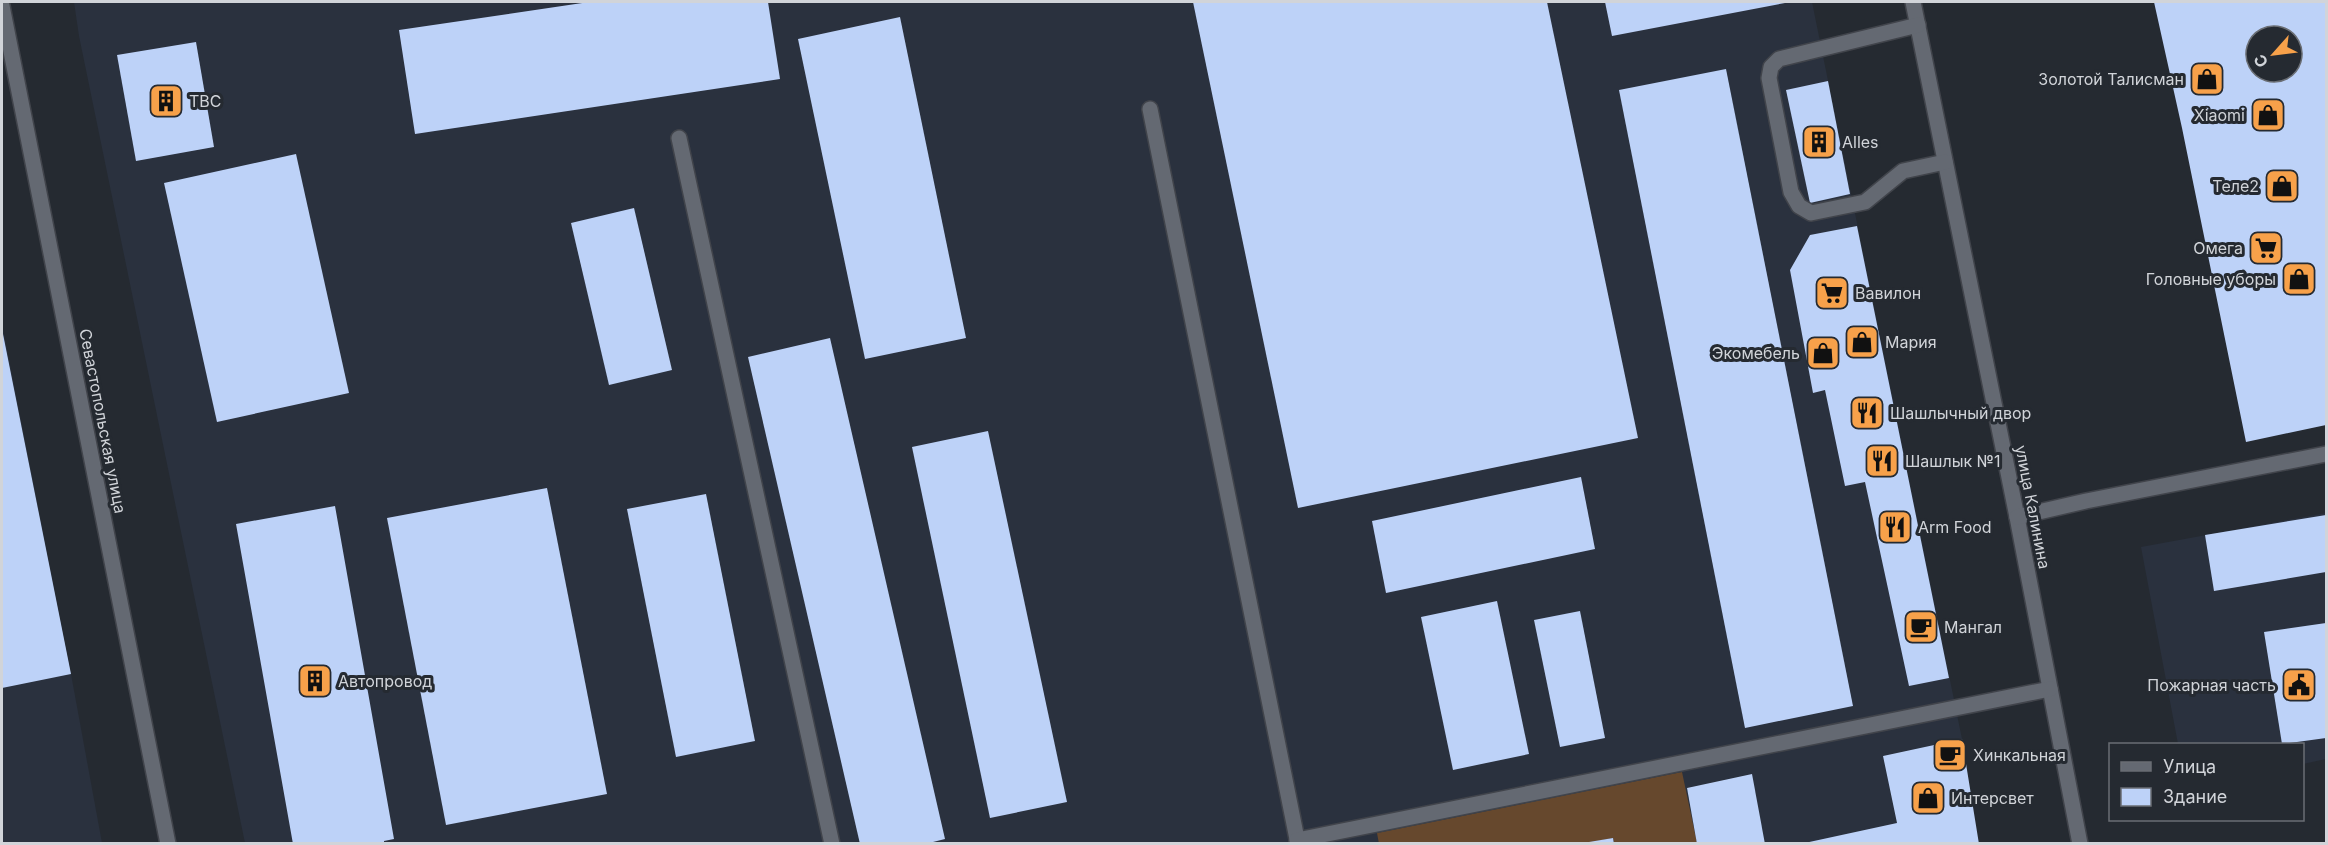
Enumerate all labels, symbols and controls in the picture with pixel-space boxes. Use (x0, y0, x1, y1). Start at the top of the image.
north arrow (2244, 24, 2304, 84)
text: С (2249, 51, 2272, 71)
shop icon: Золотой Талисман (2189, 61, 2225, 97)
place label: Золотой Талисман (2038, 69, 2184, 89)
building icon: ТВС (148, 83, 184, 119)
place label: ТВС (189, 91, 221, 111)
shop icon: Xiaomi (2250, 97, 2286, 133)
place label: Xiaomi (2194, 105, 2245, 125)
building icon: Alles (1801, 124, 1837, 160)
place label: Alles (1842, 132, 1879, 152)
shop icon: Теле2 (2264, 168, 2300, 204)
place label: Теле2 (2212, 176, 2259, 196)
supermarket icon: Омега (2248, 230, 2284, 266)
place label: Омега (2193, 238, 2243, 258)
shop icon: Головные уборы (2281, 261, 2317, 297)
place label: Головные уборы (2146, 269, 2276, 289)
supermarket icon: Вавилон (1814, 275, 1850, 311)
place label: Вавилон (1855, 283, 1921, 303)
shop icon: Мария (1844, 324, 1880, 360)
street label: Севастопольская улица (75, 327, 131, 515)
place label: Мария (1885, 332, 1937, 352)
shop icon: Экомебель (1805, 335, 1841, 371)
place label: Экомебель (1712, 343, 1800, 363)
restaurant icon: Шашлычный двор (1849, 395, 1885, 431)
place label: Шашлычный двор (1890, 403, 2031, 423)
restaurant icon: Шашлык №1 (1864, 443, 1900, 479)
street label: улица Калинина (2011, 443, 2055, 571)
place label: Шашлык №1 (1905, 451, 2001, 471)
restaurant icon: Arm Food (1877, 509, 1913, 545)
place label: Arm Food (1918, 517, 1992, 537)
cafe icon: Мангал (1903, 609, 1939, 645)
place label: Мангал (1944, 617, 2002, 637)
building icon: Автопровод (297, 663, 333, 699)
public building icon: Пожарная часть (2281, 667, 2317, 703)
place label: Автопровод (338, 671, 432, 691)
place label: Пожарная часть (2147, 675, 2276, 695)
cafe icon: Хинкальная (1932, 737, 1968, 773)
legend (2109, 743, 2304, 821)
place label: Хинкальная (1973, 745, 2066, 765)
text: Улица (2163, 756, 2216, 777)
shop icon: Интерсвет (1910, 780, 1946, 816)
text: Здание (2163, 786, 2227, 807)
place label: Интерсвет (1951, 788, 2034, 808)

